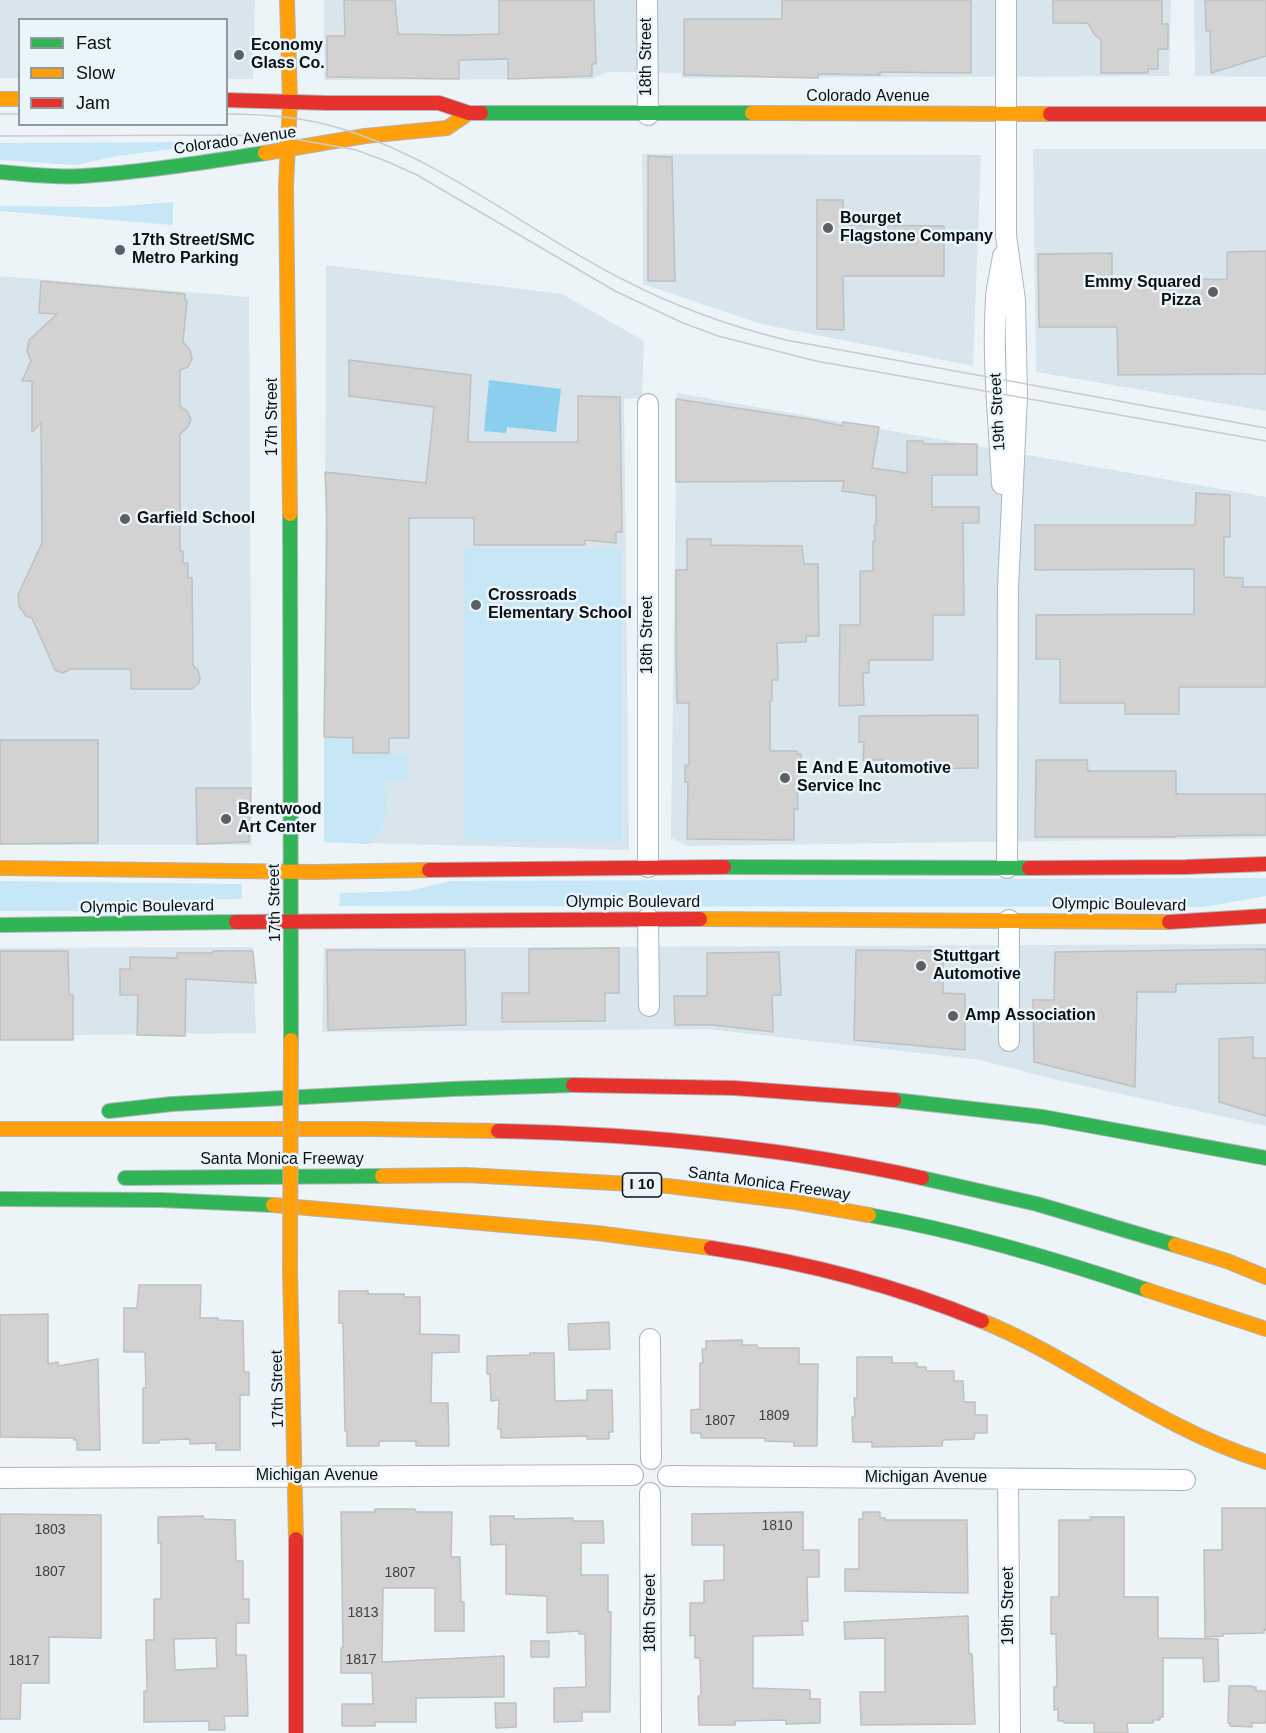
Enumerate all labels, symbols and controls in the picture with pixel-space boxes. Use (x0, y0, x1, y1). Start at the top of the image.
legend (18, 18, 228, 126)
street label: 18th Street (637, 18, 657, 96)
text: Fast (76, 33, 111, 53)
place label: Economy Glass Co. (251, 36, 325, 74)
marker: Economy Glass Co. (232, 48, 246, 62)
text: Slow (76, 63, 115, 83)
street label: Colorado Avenue (806, 87, 930, 107)
text: Jam (76, 93, 110, 113)
street label: Colorado Avenue (173, 123, 297, 159)
place label: Bourget Flagstone Company (840, 209, 993, 247)
marker: Bourget Flagstone Company (821, 221, 835, 235)
place label: 17th Street/SMC Metro Parking (132, 231, 255, 269)
marker: 17th Street/SMC Metro Parking (113, 243, 127, 257)
place label: Emmy Squared Pizza (1085, 273, 1201, 311)
marker: Emmy Squared Pizza (1206, 285, 1220, 299)
street label: 19th Street (986, 372, 1010, 452)
street label: 17th Street (263, 378, 283, 456)
place label: Garfield School (137, 509, 255, 529)
marker: Garfield School (118, 512, 132, 526)
place label: Crossroads Elementary School (488, 586, 632, 624)
street label: 18th Street (638, 596, 658, 674)
marker: Crossroads Elementary School (469, 598, 483, 612)
place label: E And E Automotive Service Inc (797, 759, 951, 797)
marker: E And E Automotive Service Inc (778, 771, 792, 785)
place label: Brentwood Art Center (238, 800, 322, 838)
marker: Brentwood Art Center (219, 812, 233, 826)
street label: 17th Street (265, 864, 285, 942)
street label: Olympic Boulevard (566, 893, 700, 913)
street label: Olympic Boulevard (1052, 894, 1186, 916)
street label: Olympic Boulevard (80, 896, 214, 918)
place label: Stuttgart Automotive (933, 947, 1021, 985)
marker: Stuttgart Automotive (914, 959, 928, 973)
place label: Amp Association (965, 1006, 1096, 1026)
marker: Amp Association (946, 1009, 960, 1023)
street label: Santa Monica Freeway (200, 1150, 364, 1170)
street label: Santa Monica Freeway (687, 1163, 851, 1205)
road number: I 10 (622, 1173, 662, 1197)
street label: 17th Street (268, 1350, 288, 1428)
house number: 1809 (758, 1408, 790, 1424)
house number: 1807 (704, 1413, 736, 1429)
street label: Michigan Avenue (256, 1466, 378, 1486)
street label: Michigan Avenue (865, 1468, 987, 1488)
house number: 1810 (761, 1518, 793, 1534)
house number: 1803 (34, 1522, 66, 1538)
house number: 1807 (34, 1564, 66, 1580)
house number: 1807 (384, 1565, 416, 1581)
street label: 19th Street (999, 1567, 1019, 1645)
street label: 18th Street (641, 1574, 661, 1652)
house number: 1813 (347, 1605, 379, 1621)
house number: 1817 (345, 1652, 377, 1668)
house number: 1817 (8, 1653, 40, 1669)

